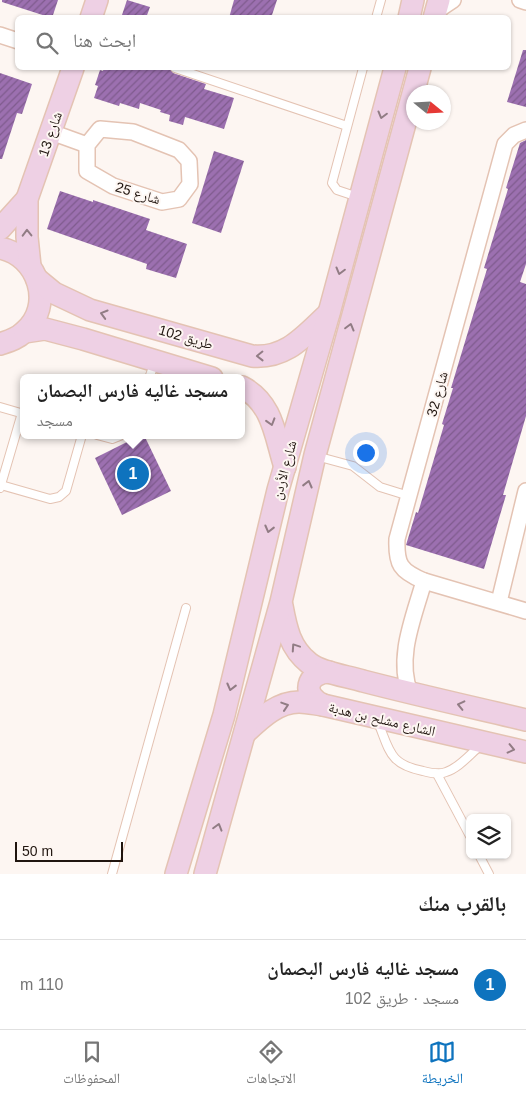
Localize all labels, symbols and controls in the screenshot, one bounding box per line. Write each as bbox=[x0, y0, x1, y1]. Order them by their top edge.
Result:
search box bbox=[15, 15, 511, 70]
icon: search bbox=[33, 29, 61, 57]
text: ابحث هنا bbox=[73, 30, 136, 51]
north arrow bbox=[406, 85, 451, 130]
street label: شارع 13 bbox=[35, 110, 67, 159]
one-way arrow bbox=[378, 110, 388, 118]
street label: شارع 25 bbox=[113, 179, 162, 209]
one-way arrow bbox=[22, 229, 33, 237]
one-way arrow bbox=[335, 267, 346, 276]
one-way arrow bbox=[100, 309, 108, 320]
street label: طريق 102 bbox=[156, 322, 215, 354]
one-way arrow bbox=[344, 323, 354, 331]
one-way arrow bbox=[256, 351, 264, 361]
street label: شارع 32 bbox=[423, 370, 453, 419]
popup bbox=[20, 374, 245, 439]
text: مسجد غاليه فارس البصمان bbox=[37, 380, 228, 401]
text: مسجد bbox=[37, 412, 73, 429]
one-way arrow bbox=[266, 417, 276, 426]
street label: شارع الأردن bbox=[268, 439, 301, 502]
your location bbox=[353, 440, 379, 466]
pin: 1 bbox=[117, 455, 149, 493]
one-way arrow bbox=[302, 480, 312, 488]
one-way arrow bbox=[264, 525, 275, 534]
one-way arrow bbox=[292, 643, 301, 652]
one-way arrow bbox=[226, 683, 236, 691]
street label: الشارع مشلح بن هدبة bbox=[327, 699, 437, 741]
one-way arrow bbox=[457, 700, 466, 711]
one-way arrow bbox=[280, 701, 288, 711]
one-way arrow bbox=[507, 743, 516, 754]
map controls bbox=[466, 814, 511, 859]
button: layers bbox=[466, 814, 511, 859]
one-way arrow bbox=[212, 823, 223, 832]
scale bar bbox=[15, 839, 122, 862]
text: 50 m bbox=[22, 843, 53, 859]
text: بالقرب منك bbox=[418, 892, 506, 915]
text: مسجد غاليه فارس البصمان bbox=[267, 958, 459, 979]
text: 110 m bbox=[20, 976, 63, 993]
text: 1 bbox=[486, 976, 494, 993]
text: مسجد · طريق 102 bbox=[345, 990, 459, 1007]
tab: المحفوظات bbox=[63, 1038, 120, 1092]
tab: الاتجاهات bbox=[246, 1038, 296, 1092]
tab: الخريطة bbox=[422, 1038, 463, 1092]

